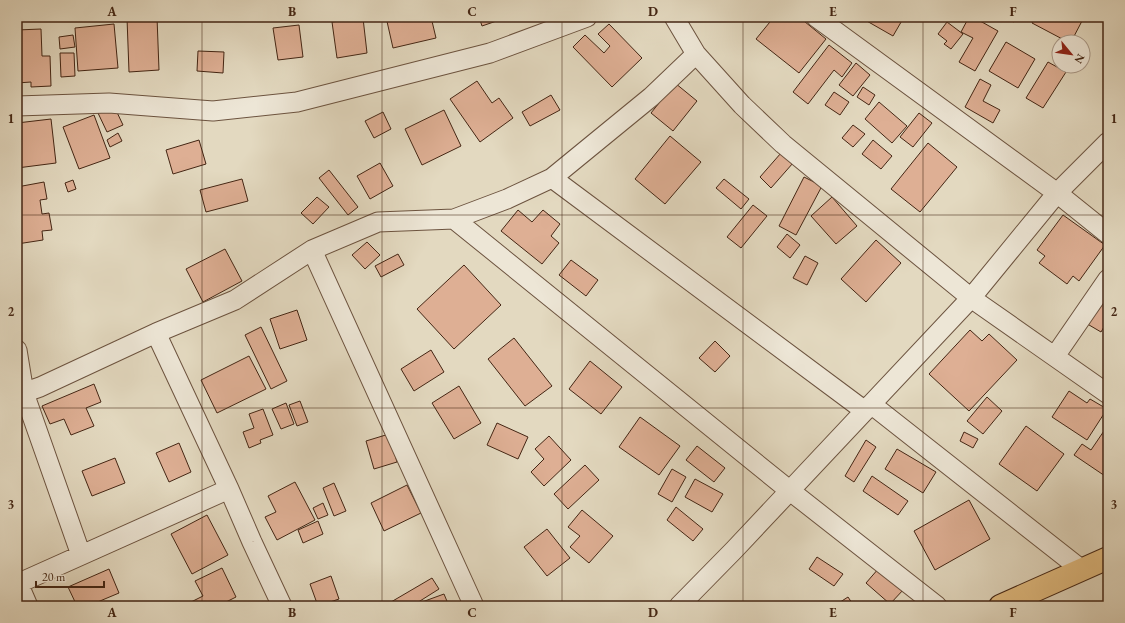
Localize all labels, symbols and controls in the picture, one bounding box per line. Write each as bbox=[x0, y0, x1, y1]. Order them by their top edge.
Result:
text: A bbox=[106, 3, 117, 20]
text: B bbox=[288, 3, 296, 20]
text: C bbox=[467, 3, 477, 20]
text: D bbox=[648, 3, 658, 20]
text: E bbox=[829, 3, 837, 20]
text: F bbox=[1009, 3, 1017, 20]
north arrow bbox=[1051, 34, 1091, 74]
text: N bbox=[1071, 52, 1088, 66]
text: 1 bbox=[8, 110, 15, 127]
text: 1 bbox=[1111, 110, 1118, 127]
text: 2 bbox=[8, 303, 15, 320]
text: 2 bbox=[1111, 303, 1118, 320]
text: 3 bbox=[8, 496, 15, 513]
text: 3 bbox=[1111, 496, 1118, 513]
scale bar bbox=[36, 563, 104, 589]
text: 20 m bbox=[42, 569, 66, 585]
text: A bbox=[106, 604, 117, 621]
text: B bbox=[288, 604, 296, 621]
text: C bbox=[467, 604, 477, 621]
text: D bbox=[648, 604, 658, 621]
text: E bbox=[829, 604, 837, 621]
text: F bbox=[1009, 604, 1017, 621]

